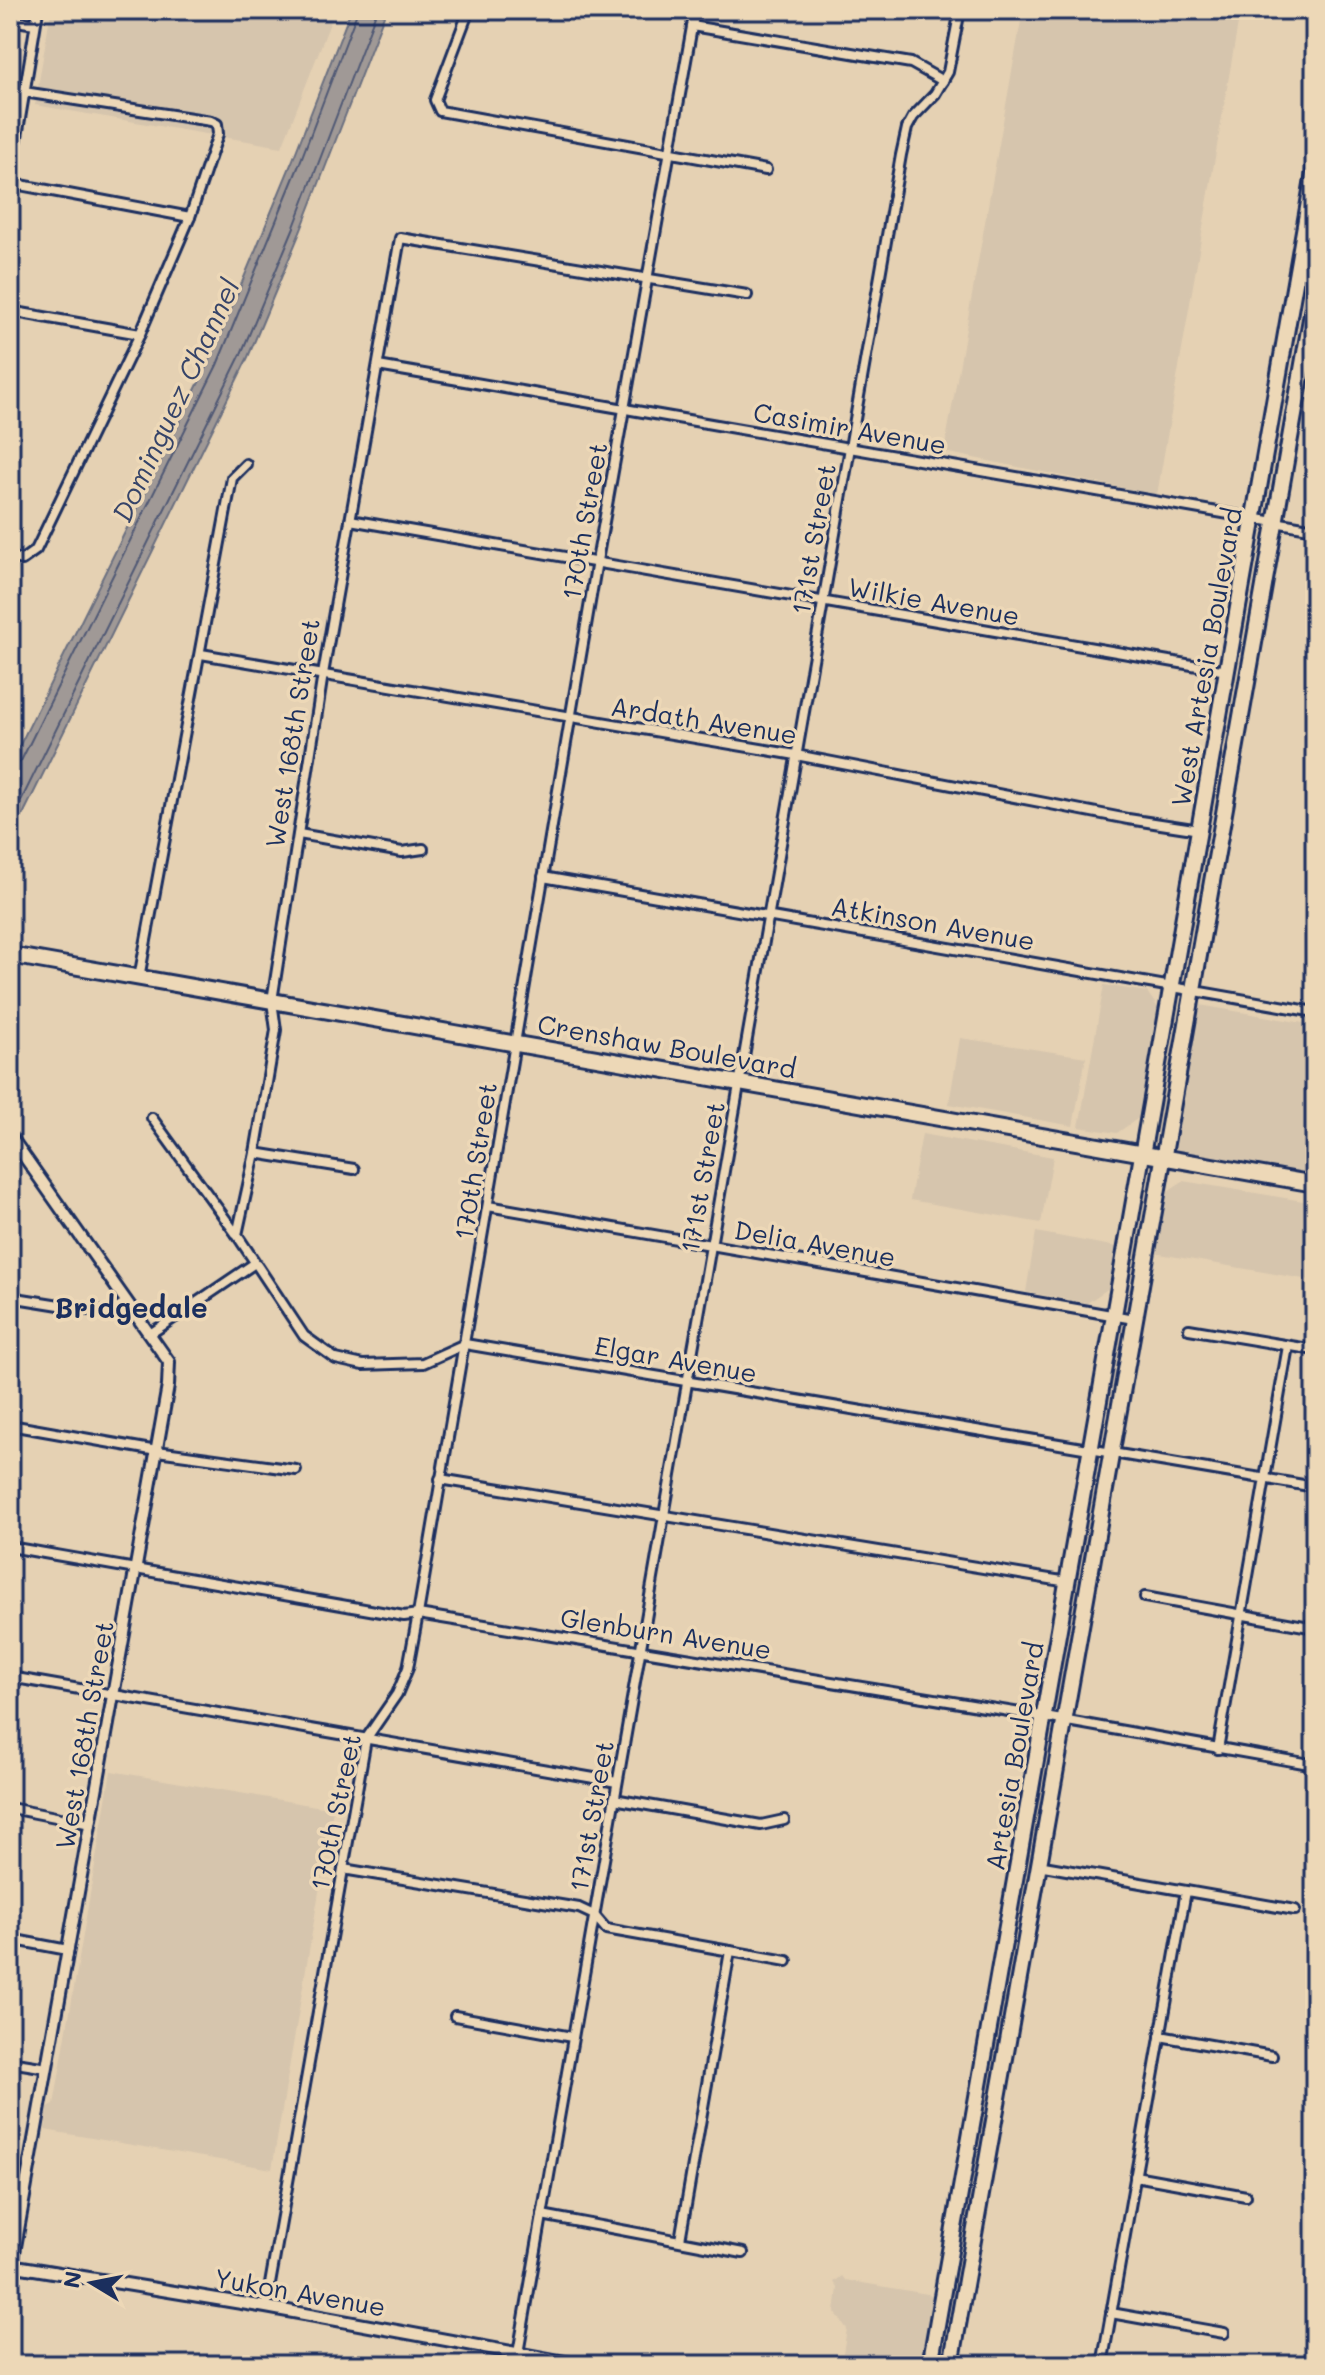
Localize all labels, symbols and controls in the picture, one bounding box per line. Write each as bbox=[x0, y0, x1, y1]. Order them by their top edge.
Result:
water label: Dominguez Channel bbox=[103, 273, 247, 527]
street label: Casimir Avenue bbox=[751, 394, 949, 462]
street label: 170th Street bbox=[553, 440, 615, 602]
street label: 171st Street bbox=[783, 461, 843, 617]
street label: West Artesia Boulevard bbox=[1163, 505, 1249, 809]
street label: Wilkie Avenue bbox=[846, 569, 1022, 633]
street label: West 168th Street bbox=[257, 616, 327, 850]
street label: Ardath Avenue bbox=[608, 688, 800, 752]
street label: Atkinson Avenue bbox=[828, 888, 1038, 958]
street label: Crenshaw Boulevard bbox=[535, 1007, 799, 1085]
street label: 170th Street bbox=[446, 1080, 504, 1242]
street label: 171st Street bbox=[672, 1099, 732, 1255]
street label: Delia Avenue bbox=[732, 1212, 898, 1274]
district label: Bridgedale bbox=[54, 1289, 208, 1325]
street label: Elgar Avenue bbox=[592, 1328, 760, 1390]
street label: Glenburn Avenue bbox=[558, 1600, 774, 1666]
street label: West 168th Street bbox=[47, 1618, 121, 1852]
street label: Artesia Boulevard bbox=[977, 1639, 1051, 1873]
street label: 170th Street bbox=[302, 1731, 368, 1893]
street label: 171st Street bbox=[561, 1738, 621, 1894]
north arrow bbox=[52, 2243, 132, 2323]
street label: Yukon Avenue bbox=[212, 2260, 388, 2324]
text: N bbox=[56, 2269, 88, 2290]

